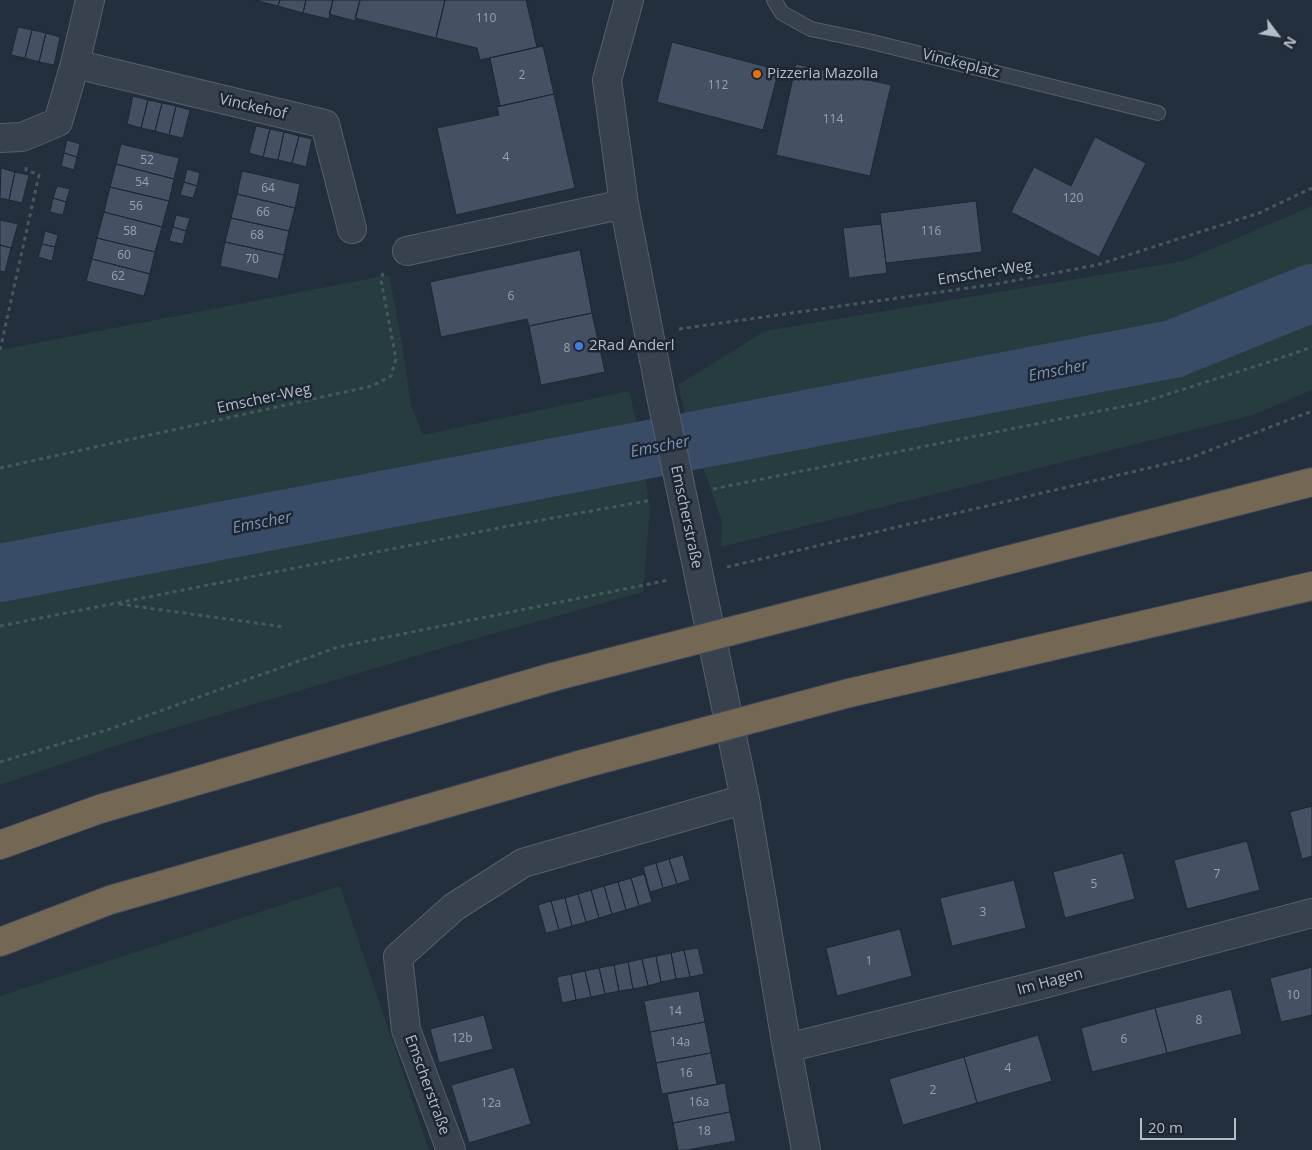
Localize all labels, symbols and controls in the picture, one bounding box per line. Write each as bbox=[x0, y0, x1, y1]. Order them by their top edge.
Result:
north arrow bbox=[1252, 10, 1302, 60]
house number: 110 bbox=[476, 12, 496, 26]
text: N bbox=[1279, 33, 1301, 53]
street label: Vinckeplatz bbox=[920, 46, 1002, 82]
place label: Pizzeria Mazolla bbox=[767, 65, 878, 83]
marker: Pizzeria Mazolla bbox=[751, 68, 763, 80]
house number: 2 bbox=[519, 69, 525, 83]
house number: 112 bbox=[708, 79, 728, 93]
street label: Vinckehof bbox=[218, 91, 288, 123]
house number: 114 bbox=[823, 113, 843, 127]
house number: 4 bbox=[503, 151, 509, 165]
house number: 52 bbox=[140, 154, 154, 168]
house number: 54 bbox=[135, 176, 149, 190]
house number: 64 bbox=[261, 182, 275, 196]
house number: 120 bbox=[1063, 192, 1083, 206]
house number: 56 bbox=[129, 200, 143, 214]
house number: 66 bbox=[256, 206, 270, 220]
house number: 58 bbox=[123, 225, 137, 239]
house number: 116 bbox=[921, 225, 941, 239]
house number: 68 bbox=[250, 229, 264, 243]
house number: 60 bbox=[117, 249, 131, 263]
house number: 70 bbox=[245, 253, 259, 267]
street label: Emscher-Weg bbox=[936, 257, 1034, 289]
house number: 62 bbox=[111, 270, 125, 284]
house number: 6 bbox=[508, 290, 514, 304]
place label: 2Rad Anderl bbox=[589, 337, 674, 355]
marker: 2Rad Anderl bbox=[573, 340, 585, 352]
house number: 8 bbox=[564, 342, 570, 356]
water label: Emscher bbox=[1027, 356, 1089, 386]
street label: Emscher-Weg bbox=[215, 380, 313, 418]
water label: Emscher bbox=[629, 432, 691, 462]
street label: Emscherstraße bbox=[666, 464, 706, 570]
water label: Emscher bbox=[231, 508, 293, 538]
house number: 7 bbox=[1214, 868, 1220, 882]
house number: 5 bbox=[1091, 878, 1097, 892]
house number: 3 bbox=[980, 906, 986, 920]
house number: 1 bbox=[866, 955, 872, 969]
street label: Im Hagen bbox=[1015, 965, 1085, 999]
house number: 10 bbox=[1286, 989, 1300, 1003]
house number: 14 bbox=[668, 1005, 682, 1019]
house number: 8 bbox=[1196, 1014, 1202, 1028]
house number: 12b bbox=[451, 1032, 473, 1046]
street label: Emscherstraße bbox=[401, 1033, 453, 1137]
house number: 6 bbox=[1121, 1033, 1127, 1047]
house number: 14a bbox=[670, 1036, 690, 1050]
house number: 4 bbox=[1005, 1062, 1011, 1076]
house number: 16 bbox=[679, 1067, 693, 1081]
house number: 2 bbox=[930, 1084, 936, 1098]
house number: 16a bbox=[689, 1096, 709, 1110]
house number: 12a bbox=[481, 1097, 501, 1111]
scale bar bbox=[1142, 1108, 1238, 1140]
text: 20 m bbox=[1148, 1117, 1183, 1137]
house number: 18 bbox=[697, 1125, 711, 1139]

